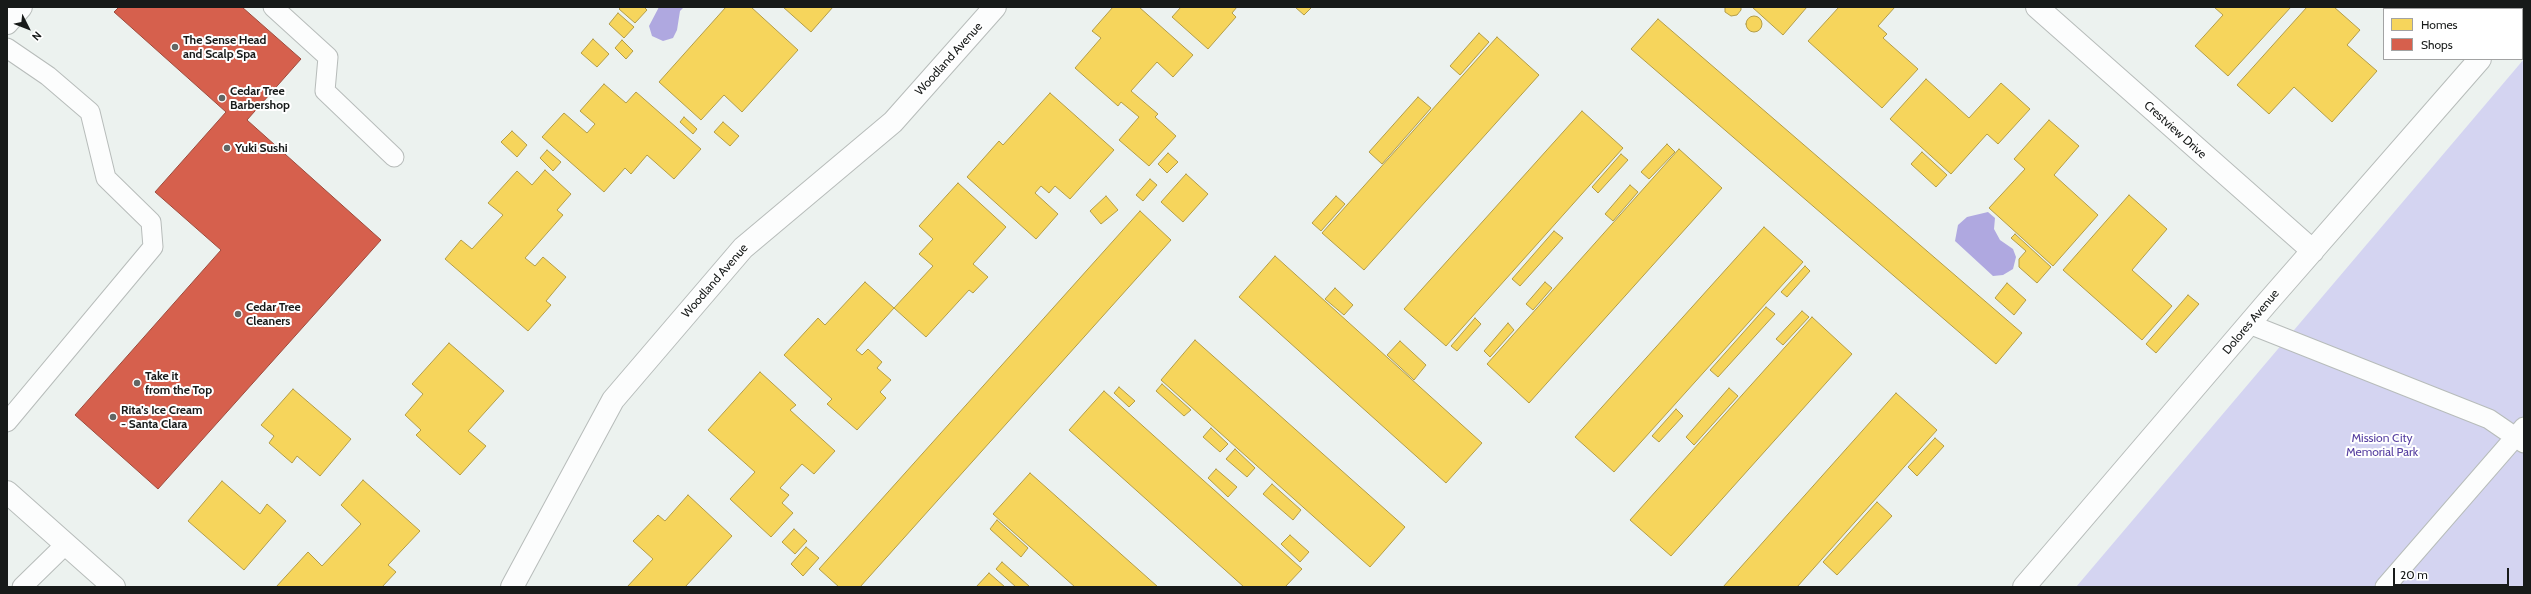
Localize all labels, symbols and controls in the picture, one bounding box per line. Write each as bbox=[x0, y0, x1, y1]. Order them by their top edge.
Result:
north arrow bbox=[8, 8, 48, 48]
legend bbox=[2383, 8, 2523, 60]
text: Homes bbox=[2421, 17, 2458, 32]
street label: Woodland Avenue bbox=[912, 19, 986, 99]
text: N bbox=[29, 28, 45, 44]
place label: The Sense Head and Scalp Spa bbox=[183, 33, 266, 61]
text: Shops bbox=[2421, 37, 2453, 52]
marker: The Sense Head and Scalp Spa bbox=[170, 42, 180, 52]
place label: Cedar Tree Barbershop bbox=[230, 84, 290, 112]
marker: Cedar Tree Barbershop bbox=[217, 93, 227, 103]
street label: Crestview Drive bbox=[2141, 98, 2209, 162]
place label: Yuki Sushi bbox=[235, 141, 288, 155]
marker: Yuki Sushi bbox=[222, 143, 232, 153]
street label: Woodland Avenue bbox=[679, 241, 751, 321]
street label: Dolores Avenue bbox=[2220, 287, 2282, 357]
place label: Cedar Tree Cleaners bbox=[246, 300, 301, 328]
marker: Cedar Tree Cleaners bbox=[233, 309, 243, 319]
place label: Take it from the Top bbox=[145, 369, 212, 397]
marker: Take it from the Top bbox=[132, 378, 142, 388]
place label: Rita’s Ice Cream - Santa Clara bbox=[121, 403, 202, 431]
marker: Rita’s Ice Cream - Santa Clara bbox=[108, 412, 118, 422]
park label: Mission City Memorial Park bbox=[2346, 431, 2418, 459]
scale bar bbox=[2395, 560, 2511, 586]
text: 20 m bbox=[2400, 567, 2428, 582]

